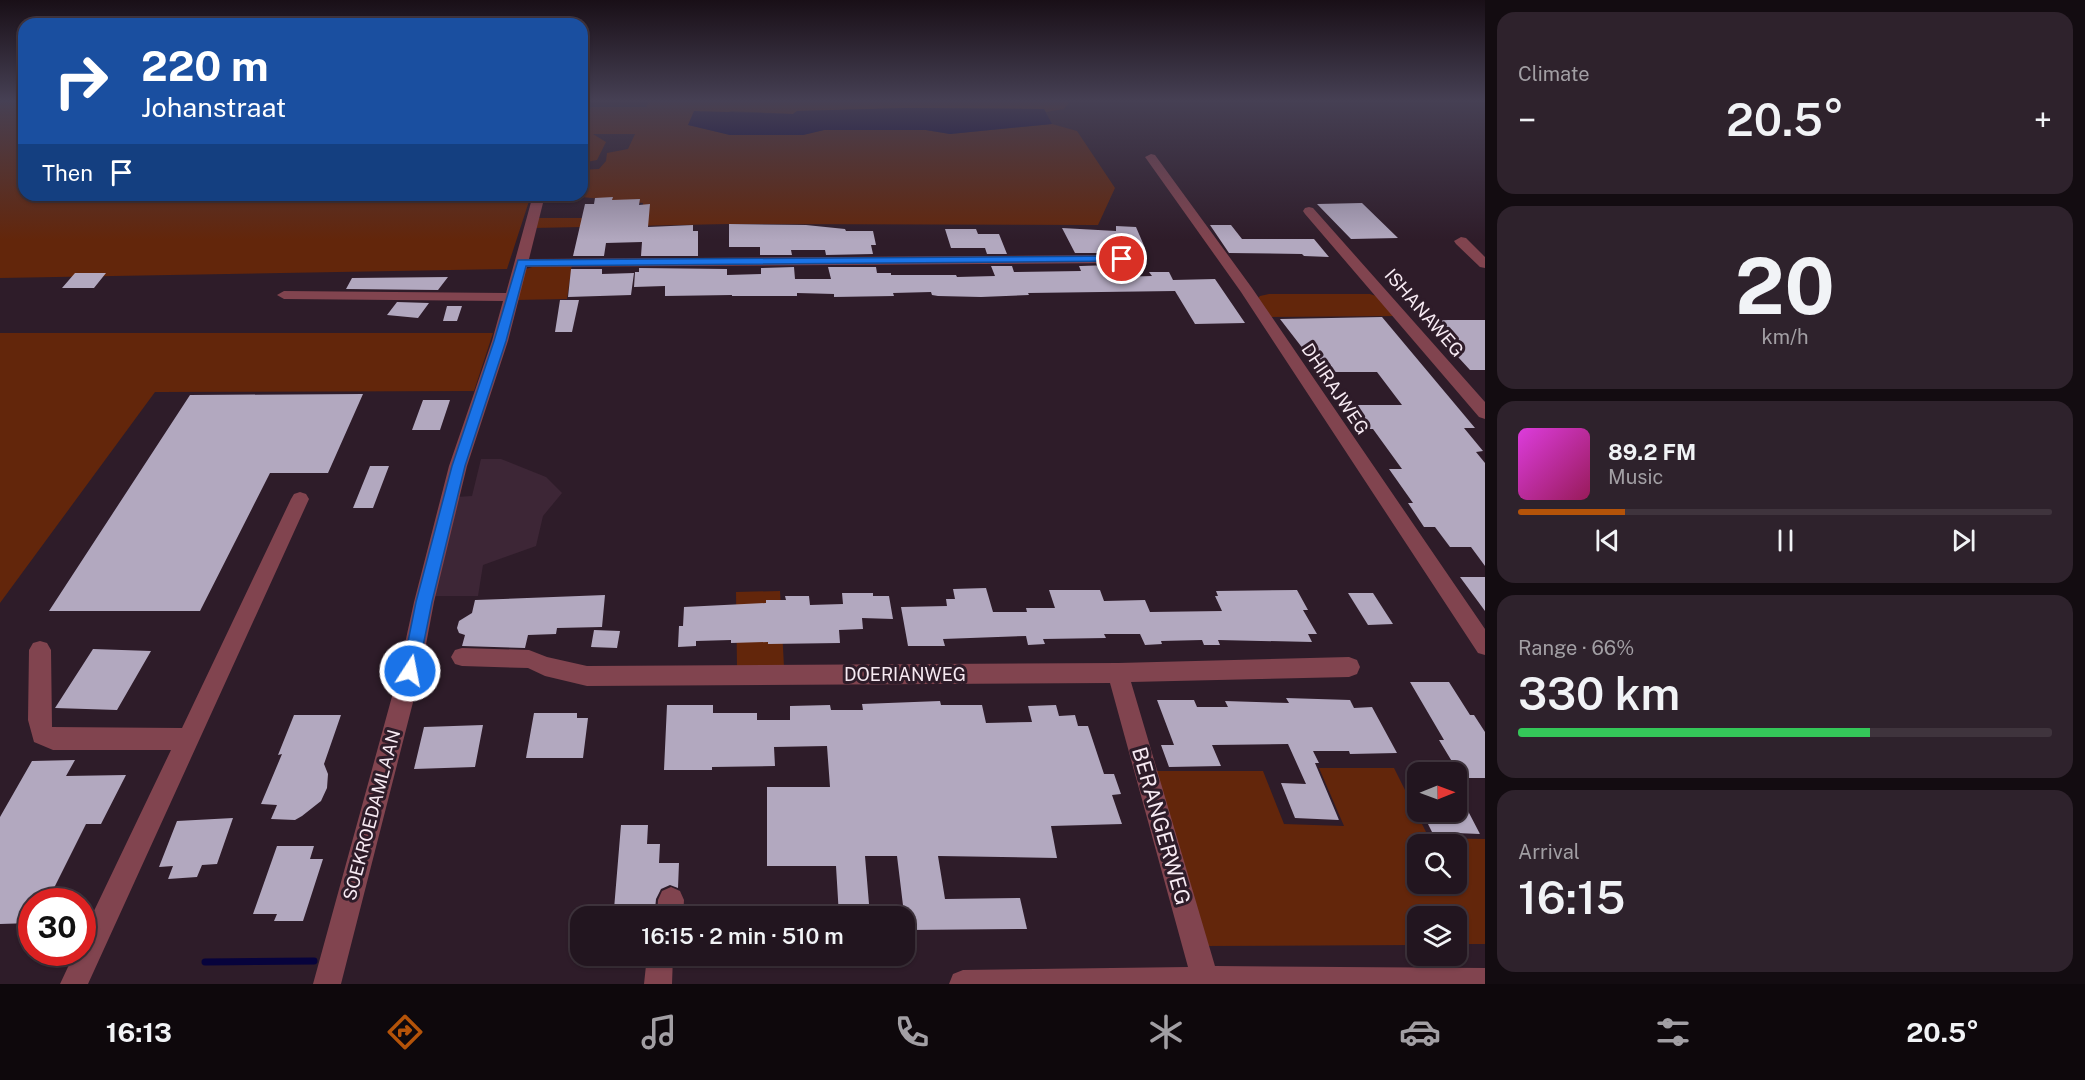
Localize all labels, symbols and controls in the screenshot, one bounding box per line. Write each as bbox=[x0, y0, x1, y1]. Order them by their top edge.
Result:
text: 220 m bbox=[141, 41, 269, 90]
icon: right bbox=[42, 42, 120, 120]
text: Climate bbox=[1518, 62, 1590, 86]
text: Johanstraat bbox=[141, 91, 286, 123]
text: 20.5° bbox=[1726, 93, 1844, 146]
text: − bbox=[1518, 101, 1536, 139]
text: + bbox=[2034, 101, 2052, 139]
icon: arrive bbox=[105, 156, 138, 189]
text: Then bbox=[42, 160, 93, 186]
pin bbox=[1096, 233, 1147, 284]
text: 20 bbox=[1735, 240, 1835, 332]
icon: arrive bbox=[1105, 242, 1138, 275]
street label: ISHANAWEG bbox=[1381, 264, 1468, 361]
text: km/h bbox=[1761, 325, 1809, 349]
street label: DHIRAJWEG bbox=[1297, 339, 1373, 438]
text: 89.2 FM bbox=[1608, 439, 1696, 465]
text: Music bbox=[1608, 465, 1663, 489]
icon: previous bbox=[1591, 524, 1624, 557]
icon: pause bbox=[1769, 524, 1802, 557]
icon: next bbox=[1947, 524, 1980, 557]
text: Range · 66% bbox=[1518, 636, 1634, 660]
position arrow bbox=[378, 639, 442, 703]
street label: DOERIANWEG bbox=[844, 664, 966, 685]
text: 330 km bbox=[1518, 667, 1680, 720]
street label: SOEKROEDAMLAAN bbox=[339, 727, 404, 902]
street label: BERANGERWEG bbox=[1127, 744, 1196, 908]
north arrow bbox=[1407, 762, 1467, 822]
map controls bbox=[1407, 762, 1467, 966]
button: search bbox=[1407, 834, 1467, 894]
text: Arrival bbox=[1518, 840, 1580, 864]
text: 16:15 bbox=[1518, 871, 1625, 924]
speed limit sign: 30 bbox=[18, 888, 96, 966]
button: layers bbox=[1407, 906, 1467, 966]
text: 16:15 · 2 min · 510 m bbox=[641, 923, 844, 949]
icon: directions bbox=[384, 1011, 426, 1053]
icon: music bbox=[638, 1011, 680, 1053]
icon: phone bbox=[891, 1011, 933, 1053]
icon: climate bbox=[1145, 1011, 1187, 1053]
icon: car bbox=[1399, 1011, 1441, 1053]
icon: filters bbox=[1652, 1011, 1694, 1053]
text: 16:13 bbox=[106, 1016, 172, 1048]
text: 20.5° bbox=[1906, 1016, 1979, 1048]

